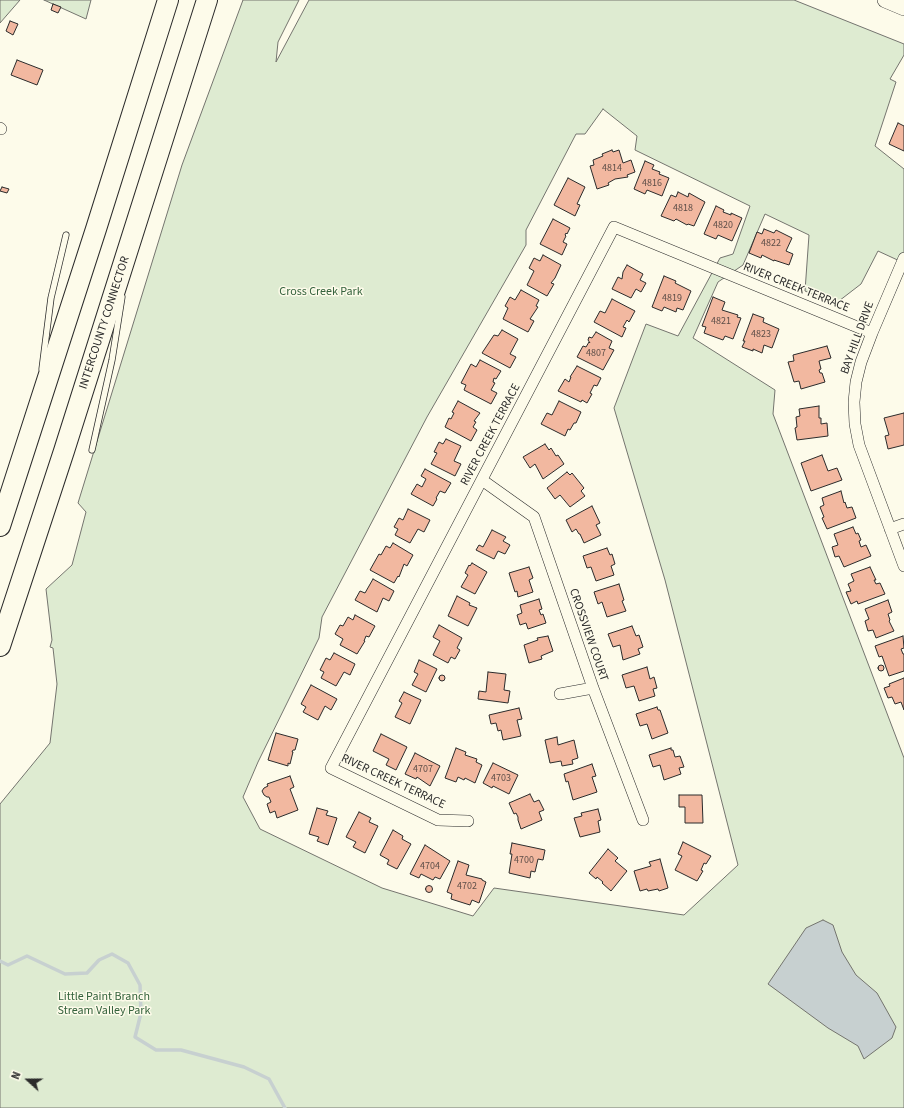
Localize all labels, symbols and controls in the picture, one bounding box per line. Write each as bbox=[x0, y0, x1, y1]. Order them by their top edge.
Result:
house number: 4814 bbox=[602, 163, 622, 175]
house number: 4816 bbox=[642, 178, 662, 190]
house number: 4818 bbox=[673, 203, 693, 215]
house number: 4820 bbox=[713, 220, 733, 232]
house number: 4822 bbox=[761, 238, 781, 250]
street label: INTERCOUNTY CONNECTOR bbox=[77, 255, 133, 391]
street label: RIVER CREEK TERRACE bbox=[741, 260, 851, 316]
park label: Cross Creek Park bbox=[279, 285, 363, 299]
house number: 4819 bbox=[662, 293, 682, 305]
street label: BAY HILL DRIVE bbox=[838, 300, 878, 376]
house number: 4821 bbox=[711, 316, 731, 328]
house number: 4823 bbox=[751, 329, 771, 341]
house number: 4807 bbox=[586, 348, 606, 360]
street label: RIVER CREEK TERRACE bbox=[458, 382, 524, 488]
street label: CROSSVIEW COURT bbox=[565, 587, 611, 683]
street label: RIVER CREEK TERRACE bbox=[339, 752, 447, 812]
house number: 4707 bbox=[413, 764, 433, 776]
house number: 4703 bbox=[491, 773, 511, 785]
house number: 4700 bbox=[514, 855, 534, 867]
house number: 4704 bbox=[420, 861, 440, 873]
house number: 4702 bbox=[457, 881, 477, 893]
park label: Little Paint Branch Stream Valley Park bbox=[58, 990, 150, 1018]
north arrow bbox=[8, 1060, 48, 1100]
text: N bbox=[8, 1069, 25, 1082]

